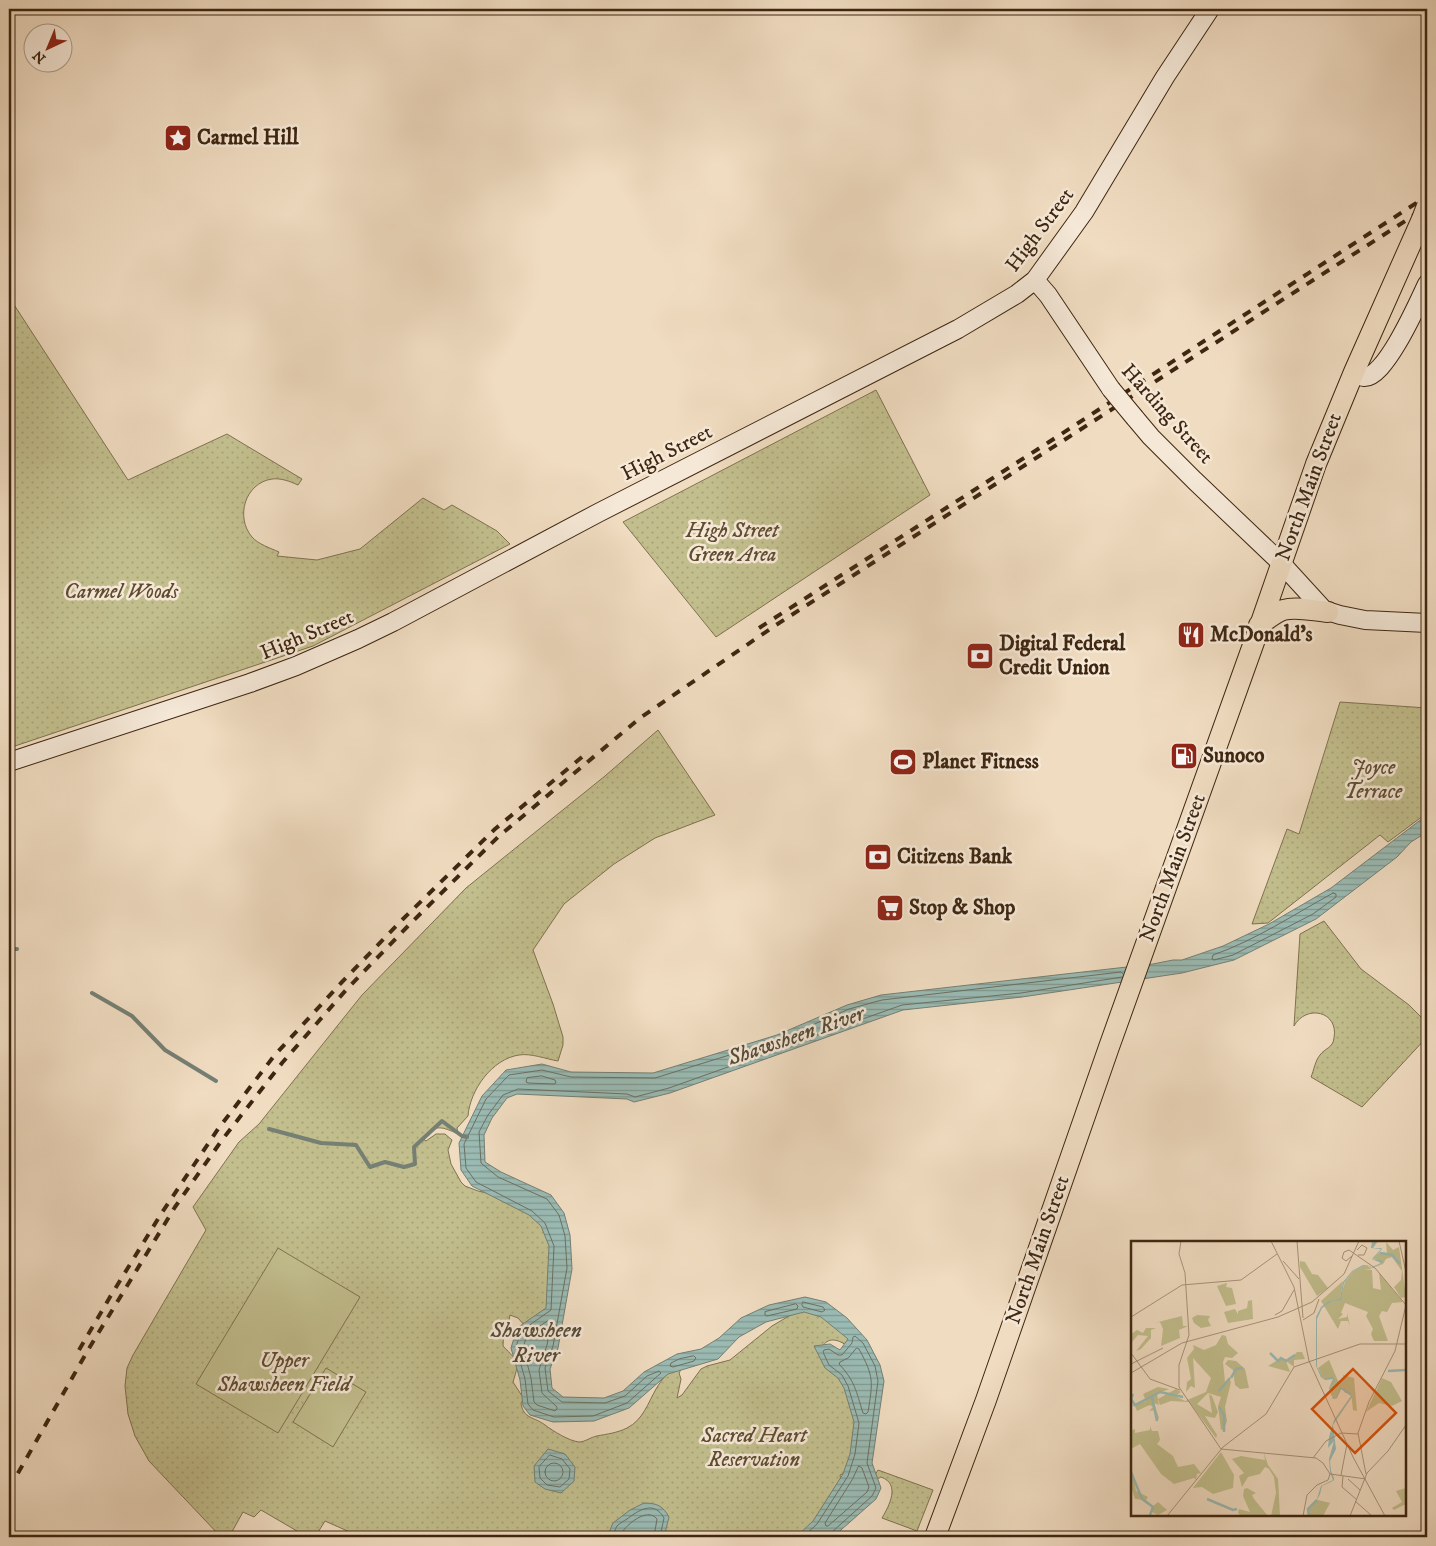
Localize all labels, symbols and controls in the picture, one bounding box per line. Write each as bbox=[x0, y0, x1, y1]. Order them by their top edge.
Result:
north arrow bbox=[22, 22, 72, 72]
text: N bbox=[29, 46, 50, 67]
place icon: Carmel Hill bbox=[163, 123, 193, 153]
place label: Carmel Hill bbox=[197, 125, 299, 151]
street label: High Street bbox=[1000, 183, 1080, 277]
street label: Harding Street bbox=[1115, 359, 1219, 470]
street label: North Main Street bbox=[1270, 409, 1348, 565]
street label: High Street bbox=[617, 419, 717, 487]
park label: High Street Green Area bbox=[685, 518, 780, 568]
park label: Carmel Woods bbox=[64, 579, 179, 605]
street label: High Street bbox=[257, 604, 358, 666]
restaurant icon: McDonald's bbox=[1176, 620, 1206, 650]
place label: McDonald's bbox=[1210, 622, 1313, 648]
place label: Digital Federal Credit Union bbox=[999, 631, 1126, 681]
bank icon: Digital Federal Credit Union bbox=[965, 641, 995, 671]
fuel station icon: Sunoco bbox=[1169, 741, 1199, 771]
place label: Sunoco bbox=[1203, 743, 1265, 769]
sports icon: Planet Fitness bbox=[888, 747, 918, 777]
place label: Planet Fitness bbox=[922, 749, 1039, 775]
park label: Joyce Terrace bbox=[1344, 755, 1403, 805]
street label: North Main Street bbox=[1134, 790, 1212, 946]
bank icon: Citizens Bank bbox=[863, 842, 893, 872]
place label: Citizens Bank bbox=[897, 844, 1013, 870]
supermarket icon: Stop & Shop bbox=[875, 893, 905, 923]
place label: Stop & Shop bbox=[909, 895, 1016, 921]
water label: Shawsheen River bbox=[723, 999, 870, 1072]
street label: North Main Street bbox=[1000, 1172, 1076, 1328]
inset map bbox=[1131, 1241, 1406, 1516]
water label: Shawsheen River bbox=[489, 1317, 582, 1369]
park label: Upper Shawsheen Field bbox=[217, 1348, 353, 1398]
park label: Sacred Heart Reservation bbox=[700, 1423, 808, 1473]

